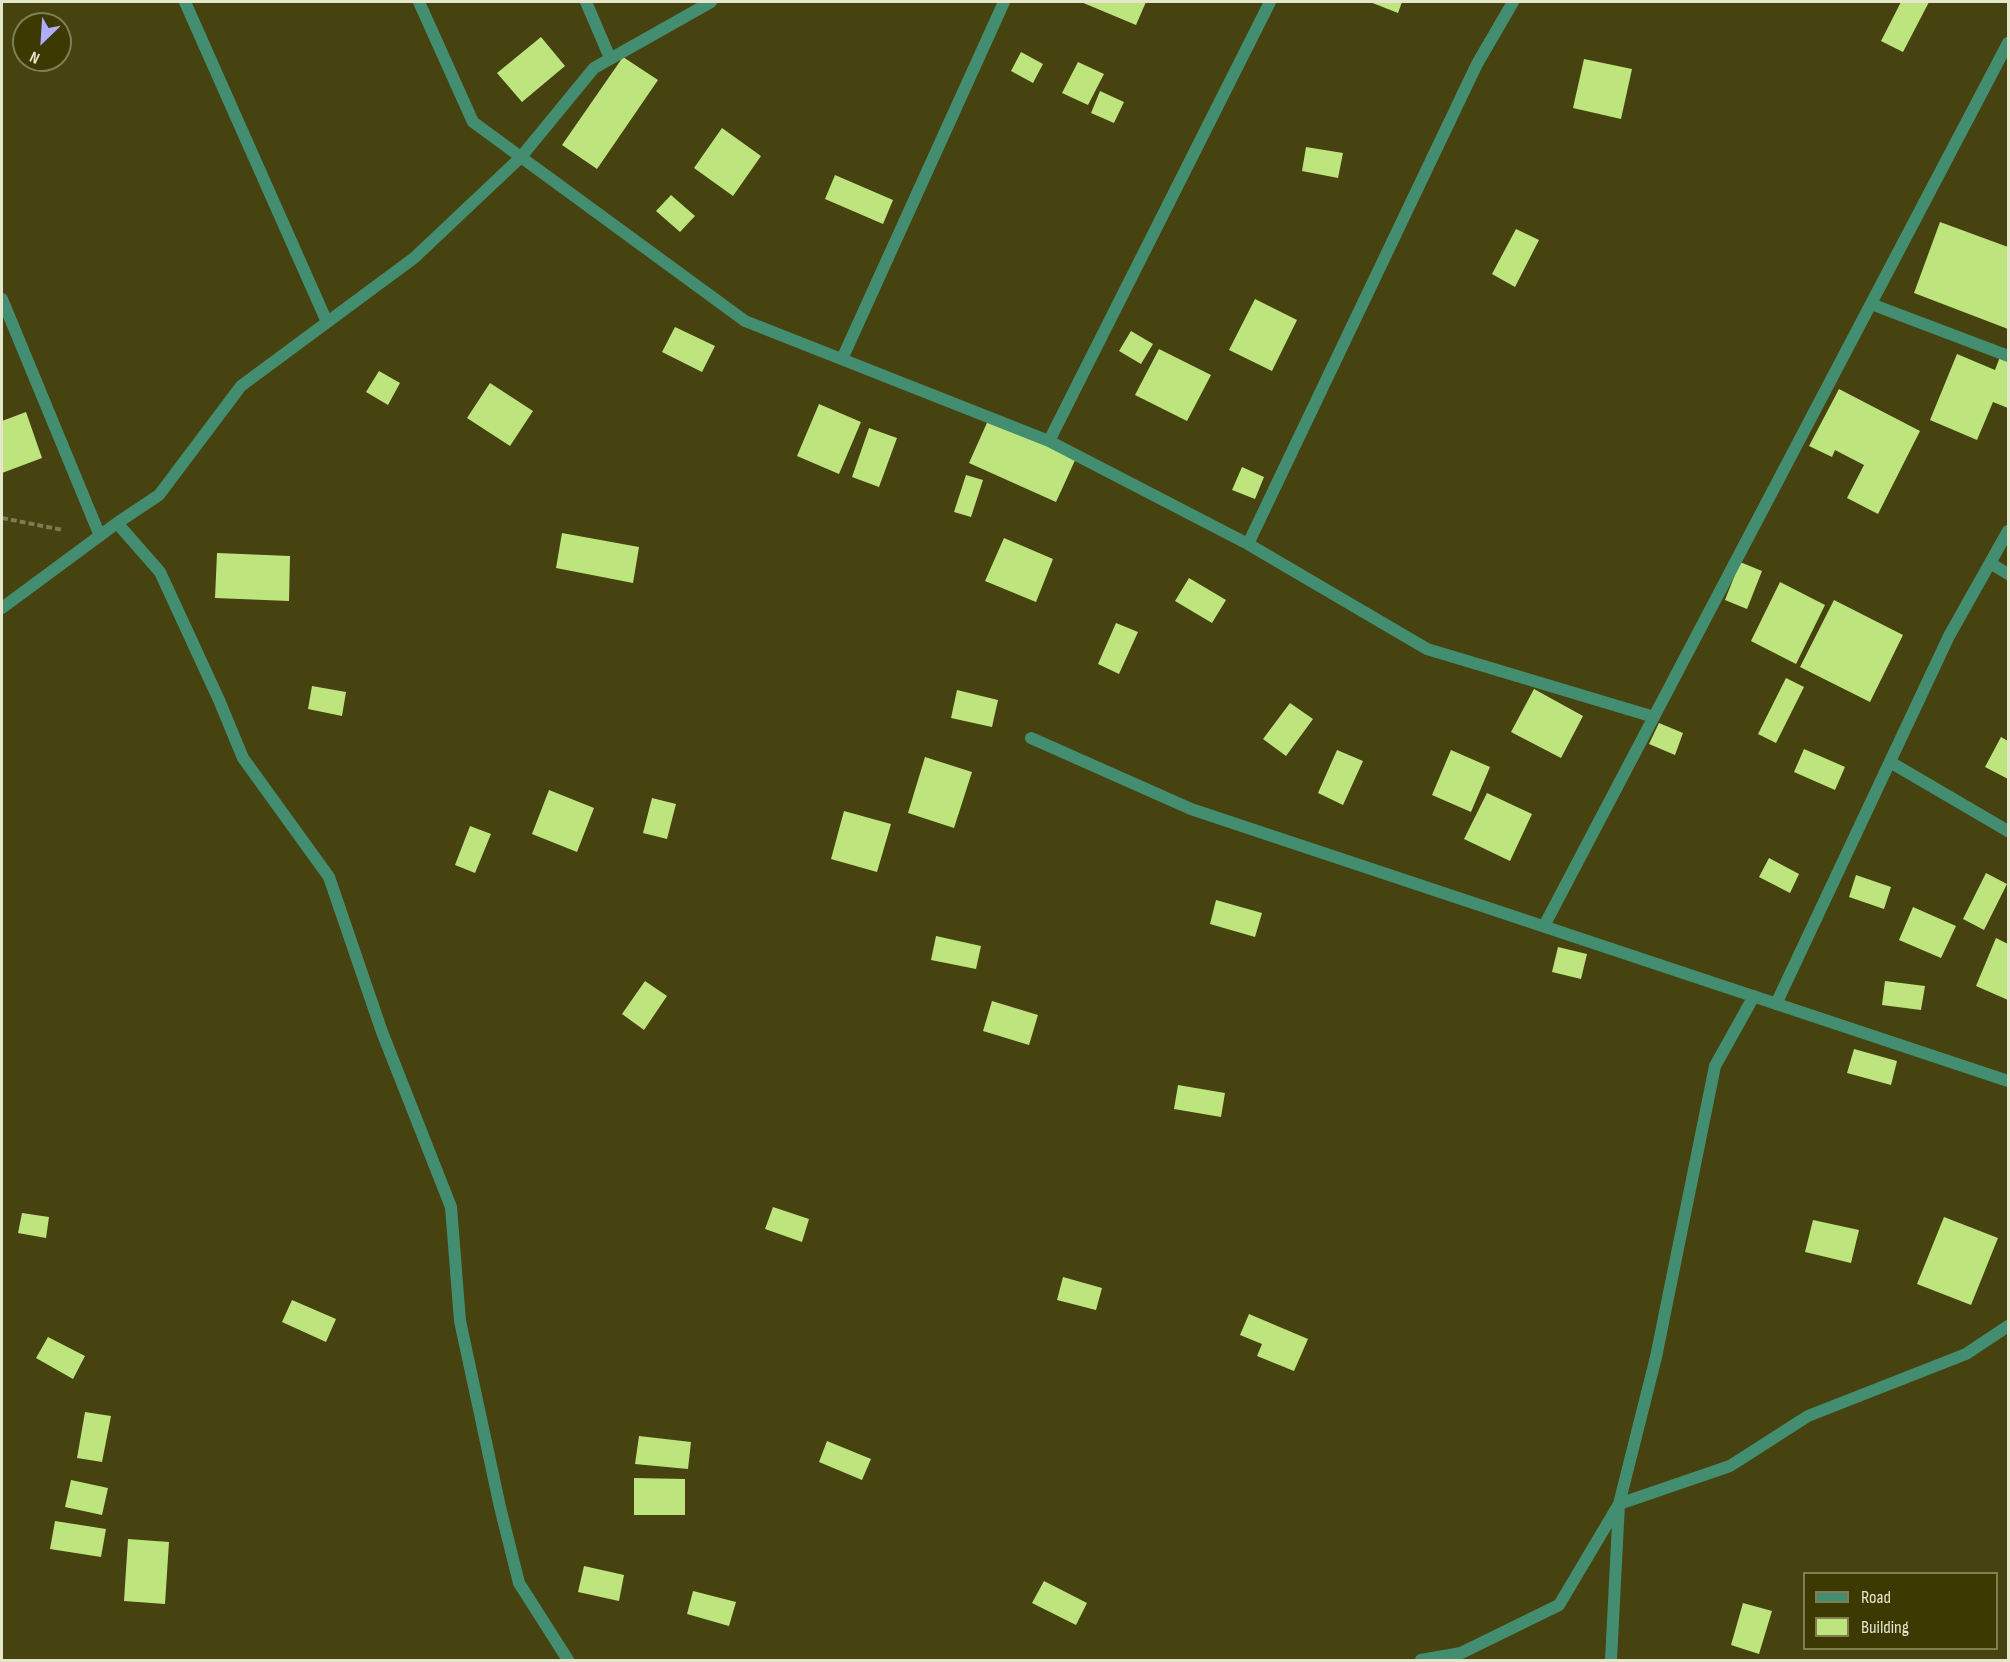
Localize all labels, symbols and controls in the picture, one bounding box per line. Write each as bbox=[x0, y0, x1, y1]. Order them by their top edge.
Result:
north arrow bbox=[12, 12, 72, 72]
text: N bbox=[27, 47, 43, 67]
legend bbox=[1803, 1572, 1998, 1650]
text: Road bbox=[1861, 1587, 1891, 1608]
text: Building bbox=[1861, 1617, 1909, 1638]

